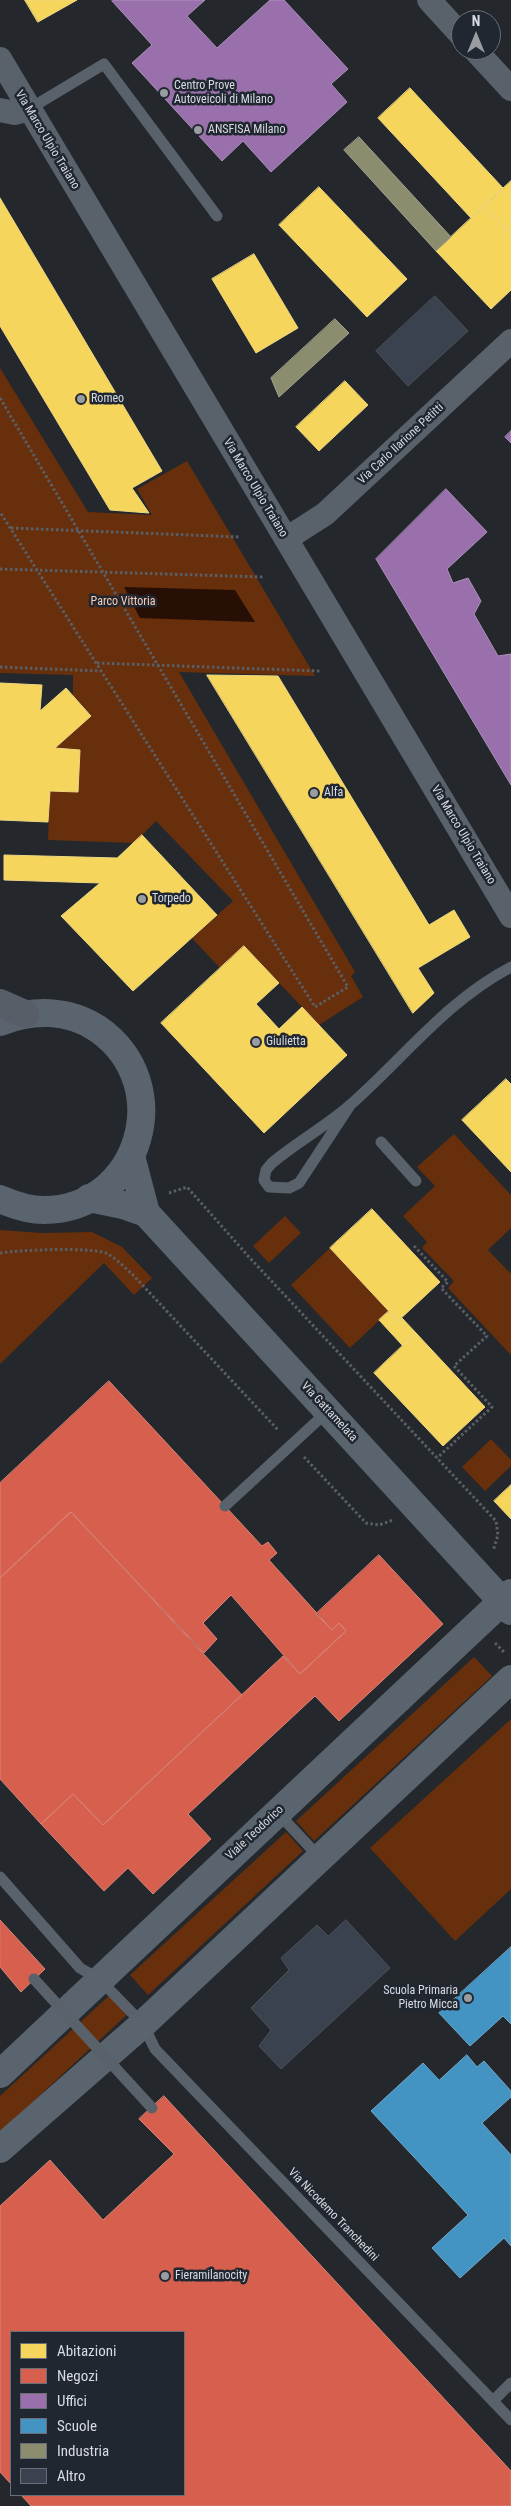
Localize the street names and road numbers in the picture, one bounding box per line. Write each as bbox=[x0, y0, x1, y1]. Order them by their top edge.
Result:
street label: Via Marco Ulpio Traiano bbox=[12, 88, 82, 192]
street label: Via Carlo Ilarione Petitti bbox=[355, 400, 447, 488]
street label: Via Marco Ulpio Traiano bbox=[220, 436, 290, 540]
street label: Via Marco Ulpio Traiano bbox=[428, 783, 498, 887]
street label: Via Gattamelata bbox=[298, 1379, 360, 1445]
street label: Viale Teodorico bbox=[223, 1803, 287, 1863]
street label: Via Nicodemo Tranchedini bbox=[285, 2165, 381, 2265]

